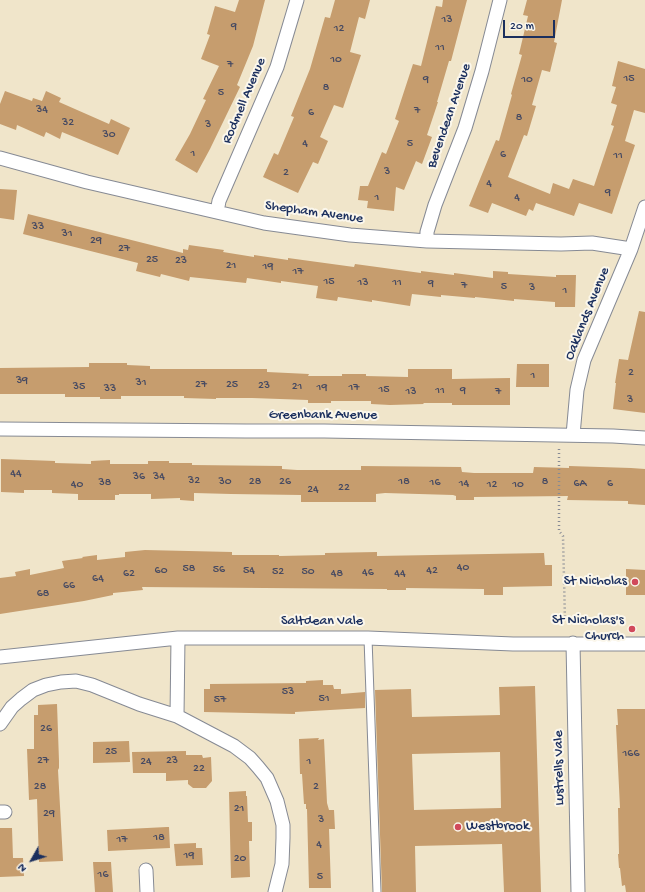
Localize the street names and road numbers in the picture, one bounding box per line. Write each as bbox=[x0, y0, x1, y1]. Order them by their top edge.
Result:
street label: Rodmell Avenue bbox=[219, 56, 271, 146]
street label: Bevendean Avenue bbox=[424, 61, 476, 171]
street label: Shepham Avenue bbox=[264, 198, 364, 228]
street label: Oaklands Avenue bbox=[562, 265, 614, 363]
street label: Greenbank Avenue bbox=[269, 408, 377, 424]
street label: Saltdean Vale bbox=[281, 614, 363, 630]
street label: Lustrells Vale bbox=[551, 730, 569, 806]

